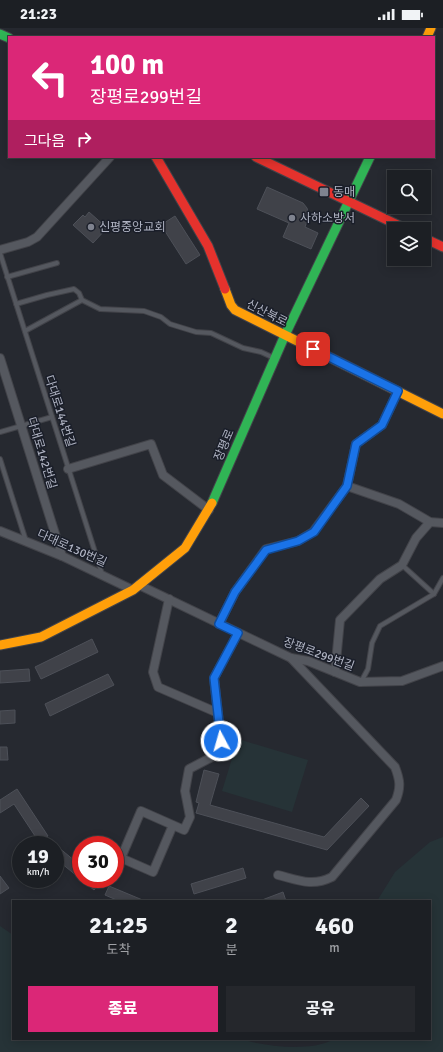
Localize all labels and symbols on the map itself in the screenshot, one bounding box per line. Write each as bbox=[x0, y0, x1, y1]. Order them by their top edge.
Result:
place label: 동매 bbox=[333, 185, 355, 200]
marker: 동매 bbox=[318, 186, 330, 198]
place label: 사하소방서 bbox=[300, 211, 355, 226]
marker: 사하소방서 bbox=[287, 213, 297, 223]
place label: 신평중앙교회 bbox=[99, 220, 165, 235]
marker: 신평중앙교회 bbox=[86, 222, 96, 232]
street label: 신산북로 bbox=[244, 297, 290, 330]
pin bbox=[296, 332, 330, 366]
street label: 다대로144번길 bbox=[41, 373, 78, 449]
street label: 다대로142번길 bbox=[23, 415, 60, 491]
street label: 장평로 bbox=[211, 427, 238, 463]
street label: 다대로130번길 bbox=[35, 526, 109, 570]
street label: 장평로299번길 bbox=[281, 635, 356, 674]
position arrow bbox=[200, 720, 242, 762]
speed limit sign: 30 bbox=[72, 836, 124, 888]

